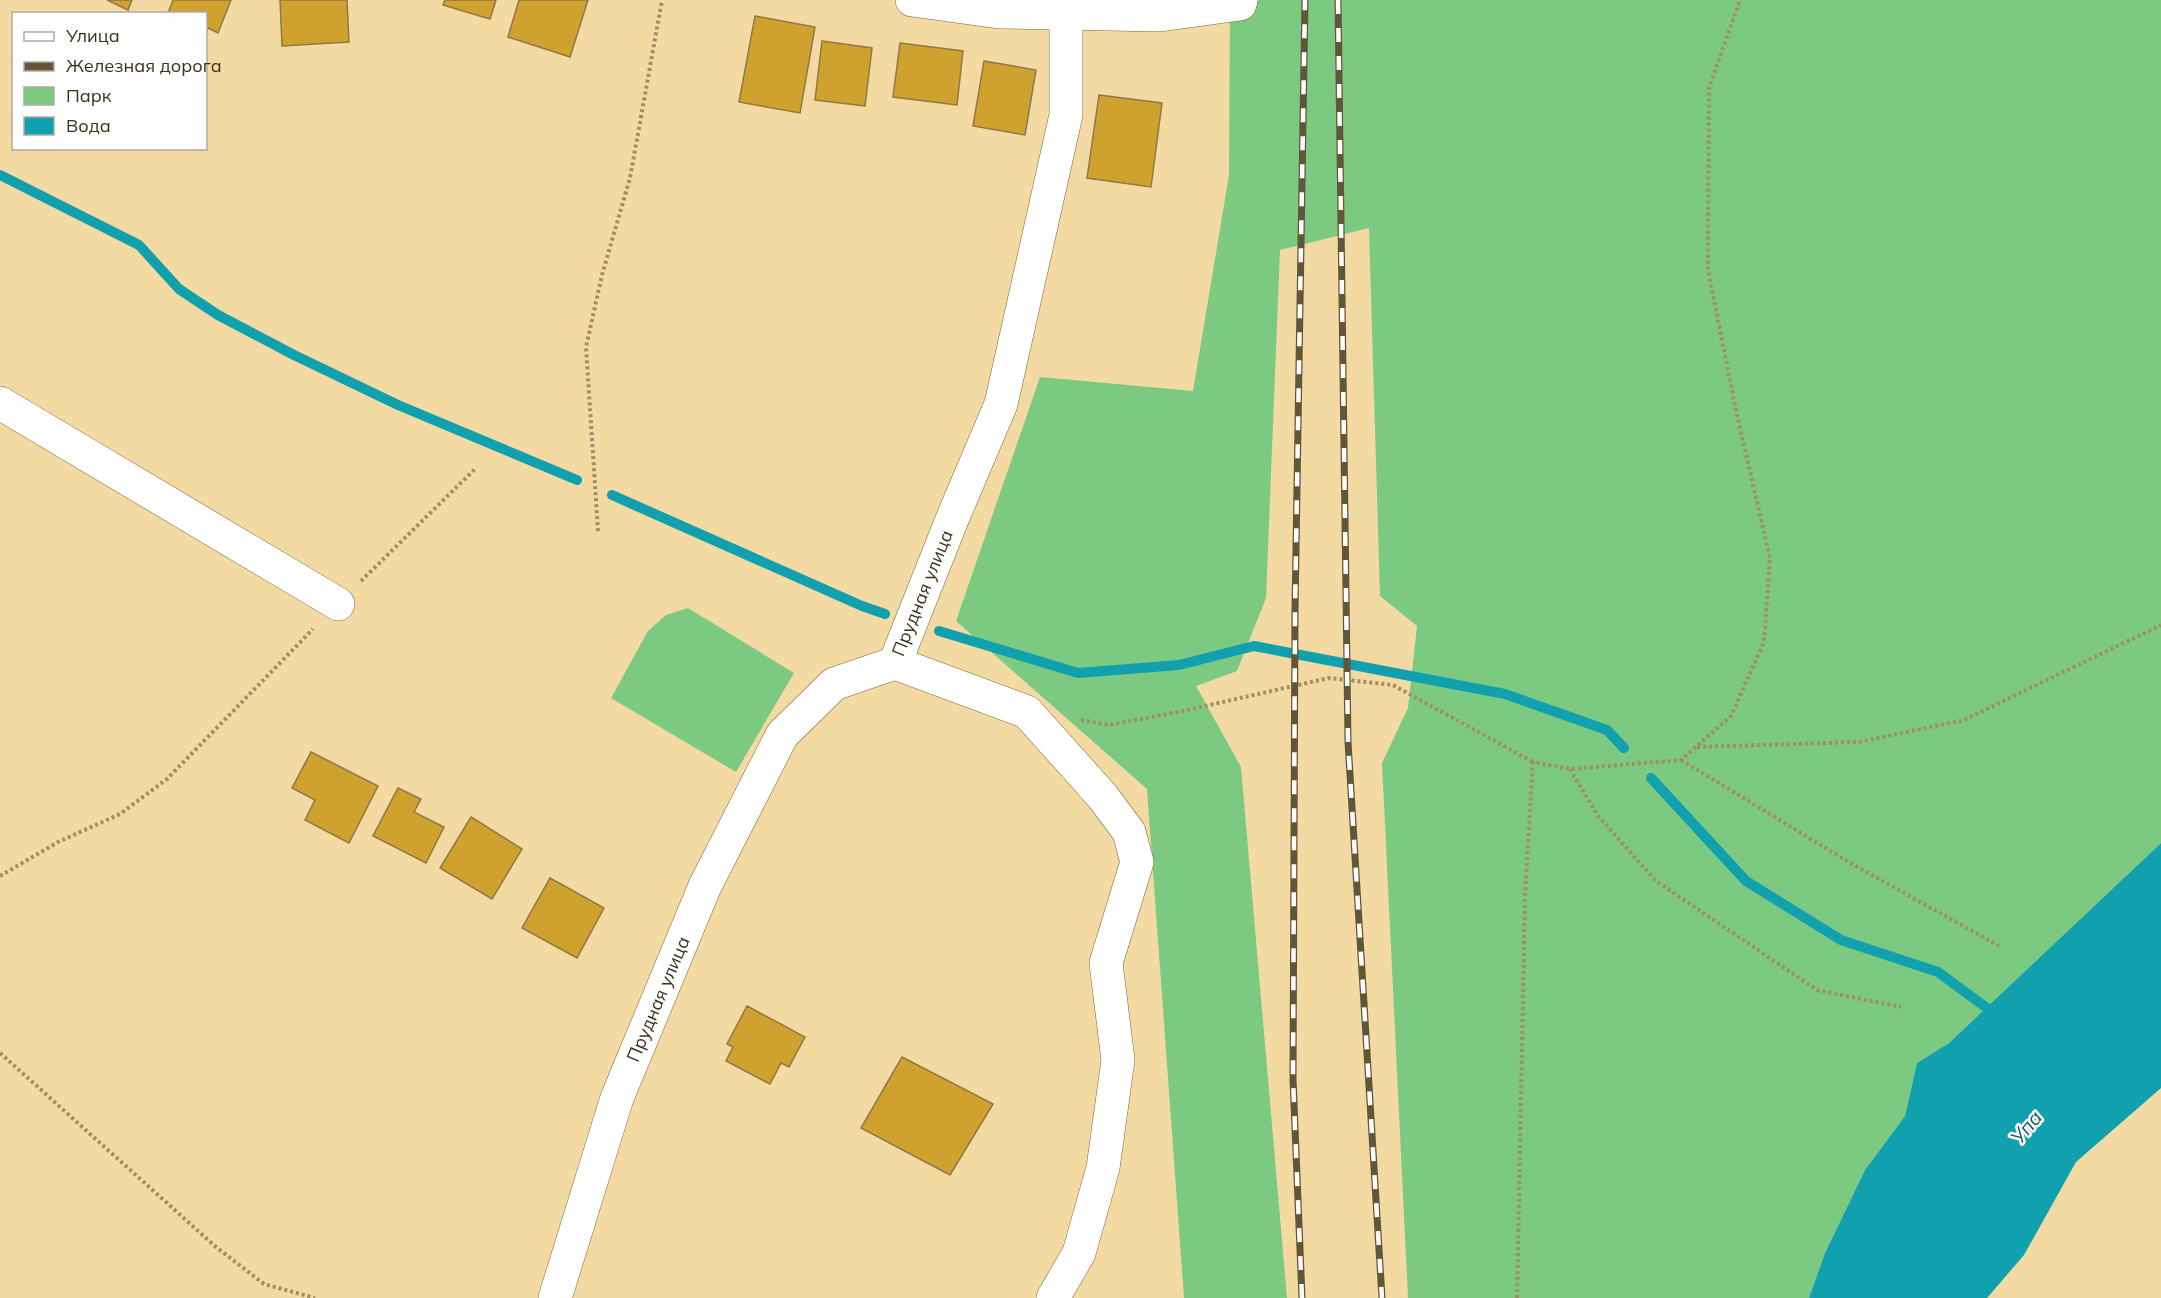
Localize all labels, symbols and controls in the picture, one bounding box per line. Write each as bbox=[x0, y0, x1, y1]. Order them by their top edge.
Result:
legend bbox=[12, 12, 207, 150]
text: Улица bbox=[65, 24, 120, 47]
text: Железная дорога bbox=[66, 54, 222, 77]
text: Парк bbox=[66, 84, 112, 107]
text: Вода bbox=[66, 114, 111, 137]
street label: Прудная улица bbox=[886, 527, 958, 659]
street label: Прудная улица bbox=[621, 933, 695, 1065]
water label: Упа bbox=[2005, 1105, 2047, 1149]

